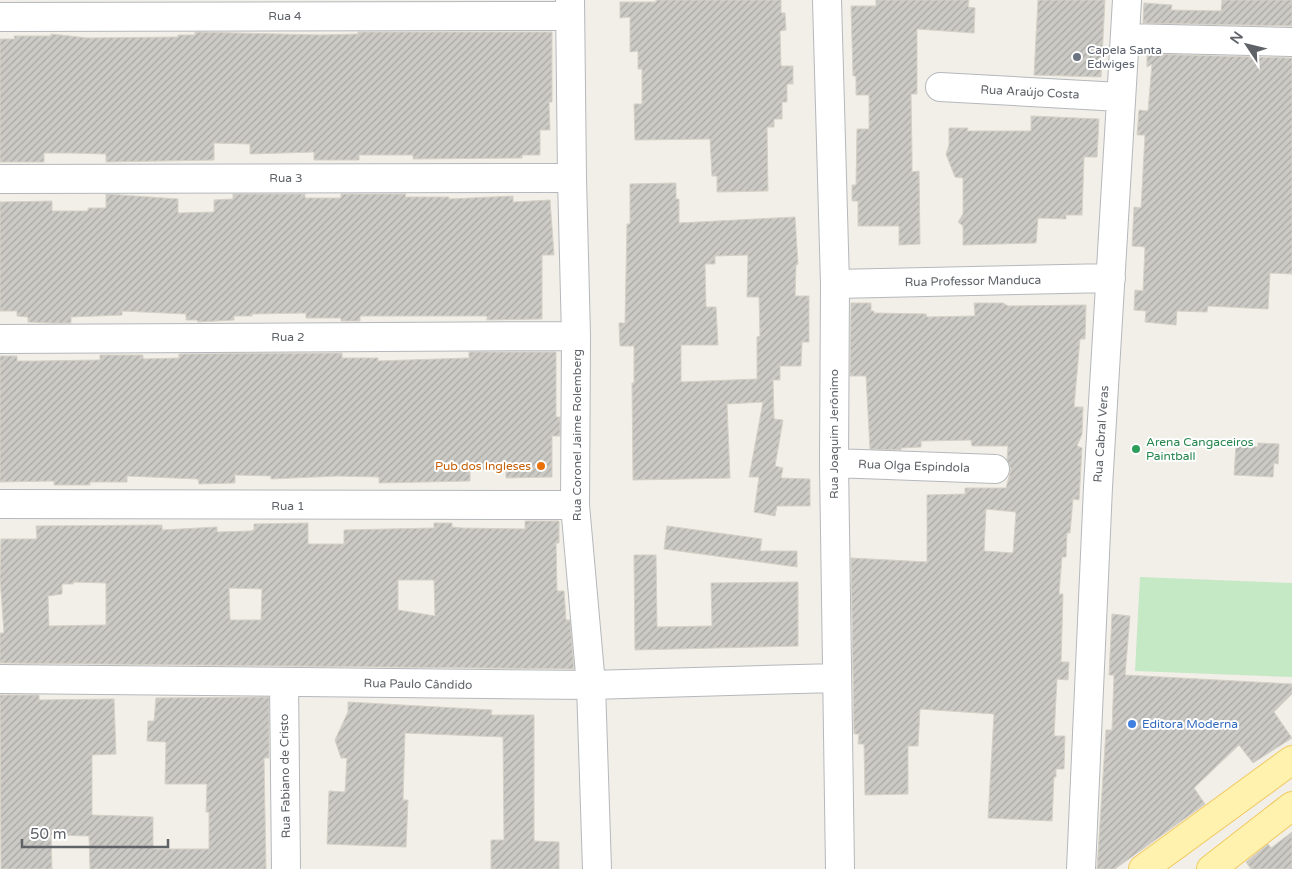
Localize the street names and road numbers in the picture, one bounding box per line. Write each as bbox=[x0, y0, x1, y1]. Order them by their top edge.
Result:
street label: Rua 4 bbox=[268, 9, 302, 23]
street label: Rua Araújo Costa bbox=[980, 82, 1080, 102]
street label: Rua 3 bbox=[269, 171, 303, 185]
street label: Rua Professor Manduca bbox=[905, 273, 1041, 289]
street label: Rua 2 bbox=[271, 330, 305, 344]
street label: Rua Coronel Jaime Rolemberg bbox=[570, 349, 584, 521]
street label: Rua Joaquim Jerônimo bbox=[827, 369, 841, 499]
street label: Rua Cabral Veras bbox=[1091, 385, 1111, 483]
street label: Rua Olga Espindola bbox=[858, 457, 970, 475]
street label: Rua 1 bbox=[271, 499, 305, 513]
street label: Rua Paulo Cândido bbox=[364, 676, 472, 692]
street label: Rua Fabiano de Cristo bbox=[277, 714, 293, 838]

